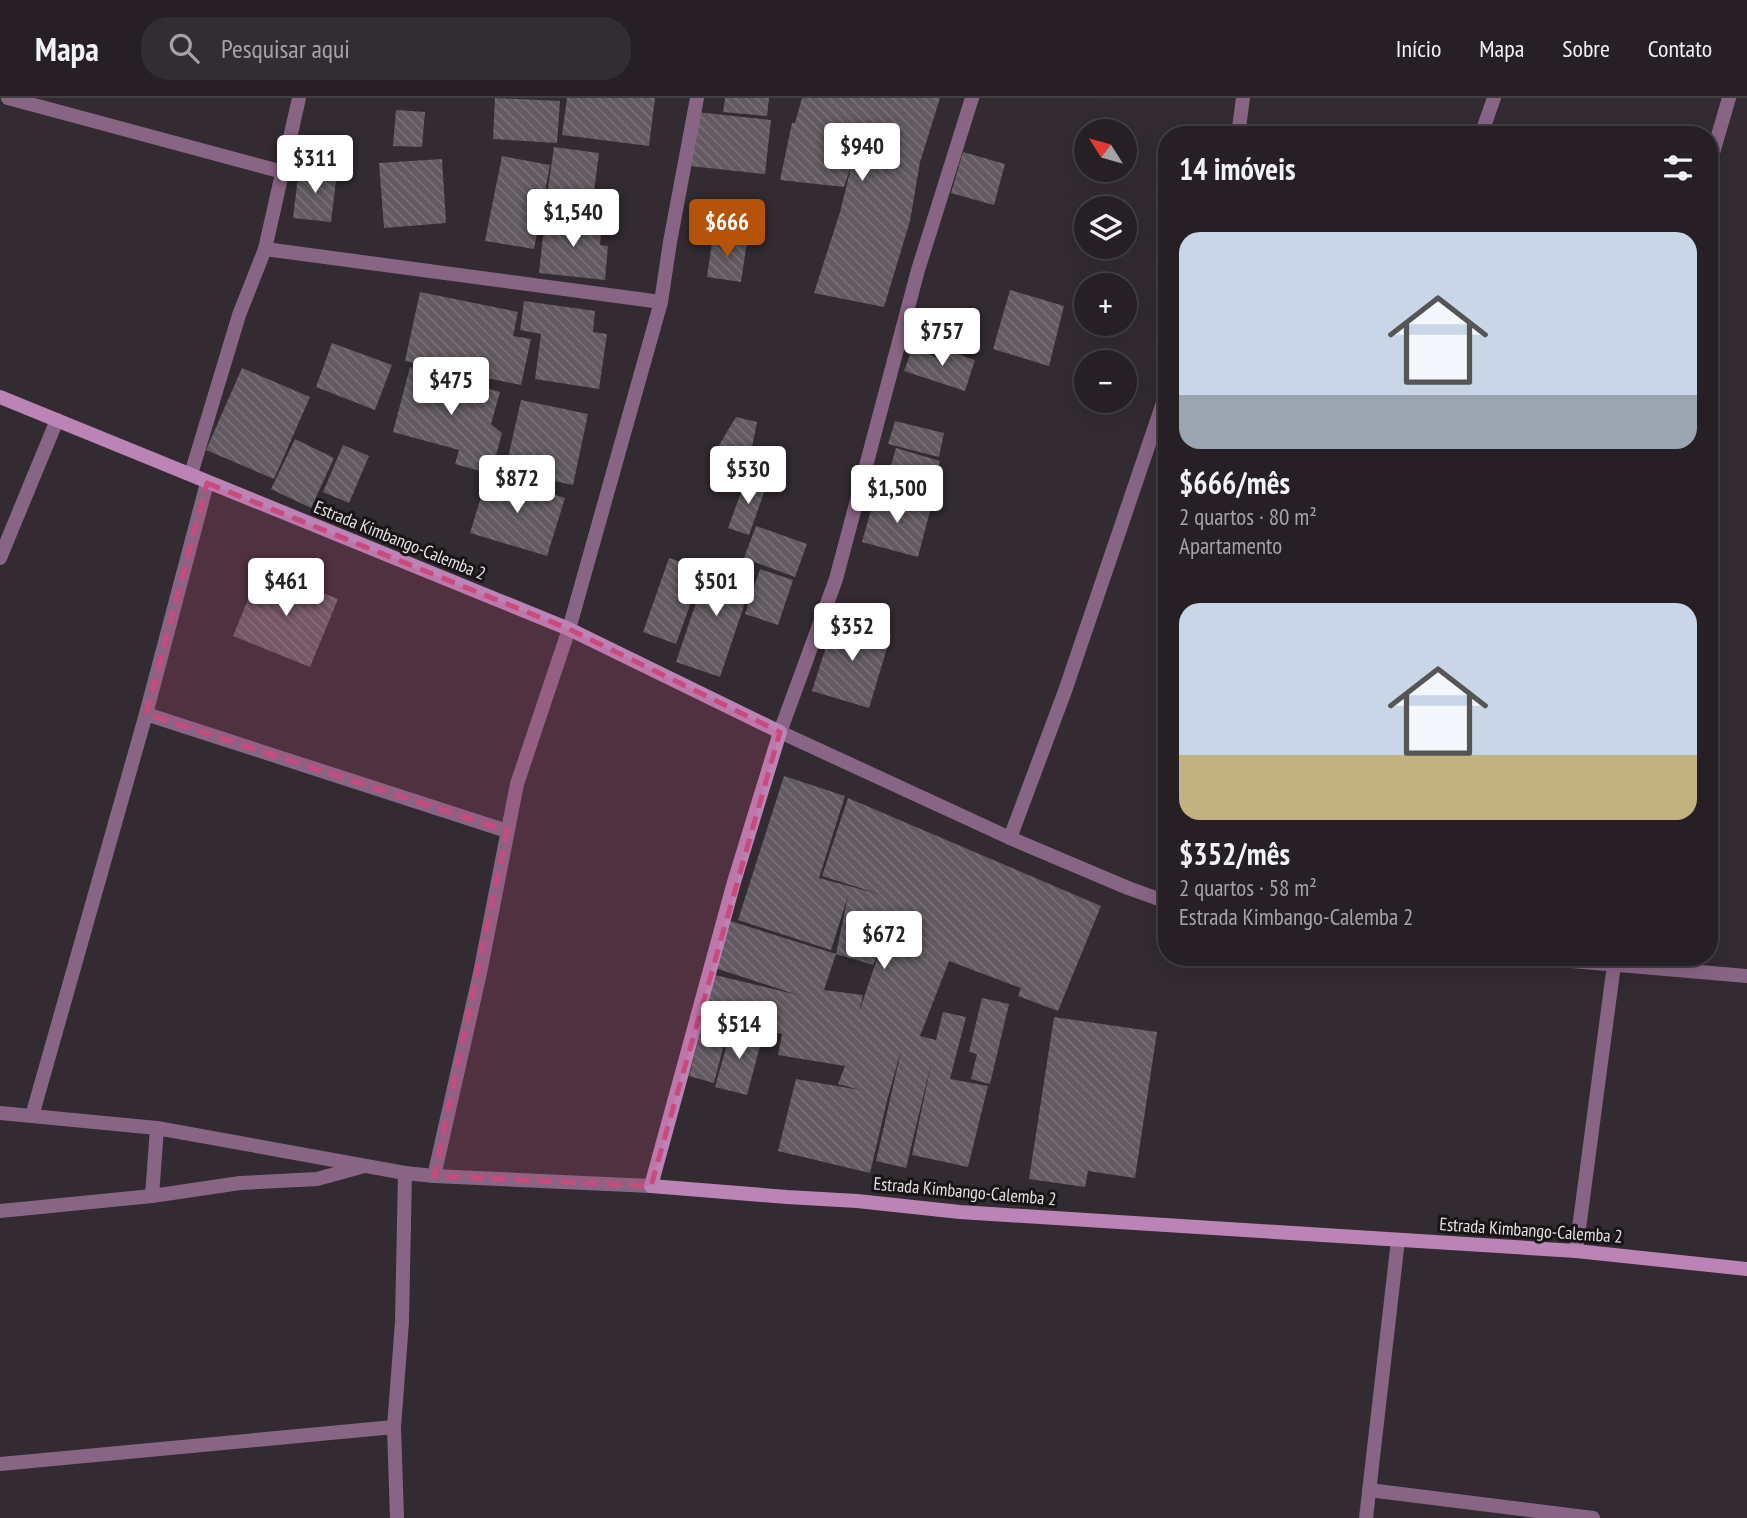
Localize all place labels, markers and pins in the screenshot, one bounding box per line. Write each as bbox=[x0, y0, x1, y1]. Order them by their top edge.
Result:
pin: $940 bbox=[821, 123, 903, 183]
pin: $311 bbox=[274, 136, 356, 195]
pin: $1,540 bbox=[516, 190, 630, 249]
pin: $666 bbox=[686, 200, 768, 259]
pin: $757 bbox=[901, 308, 983, 368]
pin: $475 bbox=[410, 358, 492, 417]
pin: $530 bbox=[707, 446, 789, 506]
pin: $872 bbox=[476, 456, 558, 515]
pin: $1,500 bbox=[840, 466, 954, 525]
pin: $461 bbox=[245, 559, 327, 618]
pin: $501 bbox=[675, 559, 757, 618]
pin: $352 bbox=[811, 603, 893, 663]
pin: $672 bbox=[843, 912, 925, 971]
pin: $514 bbox=[698, 1002, 780, 1061]

